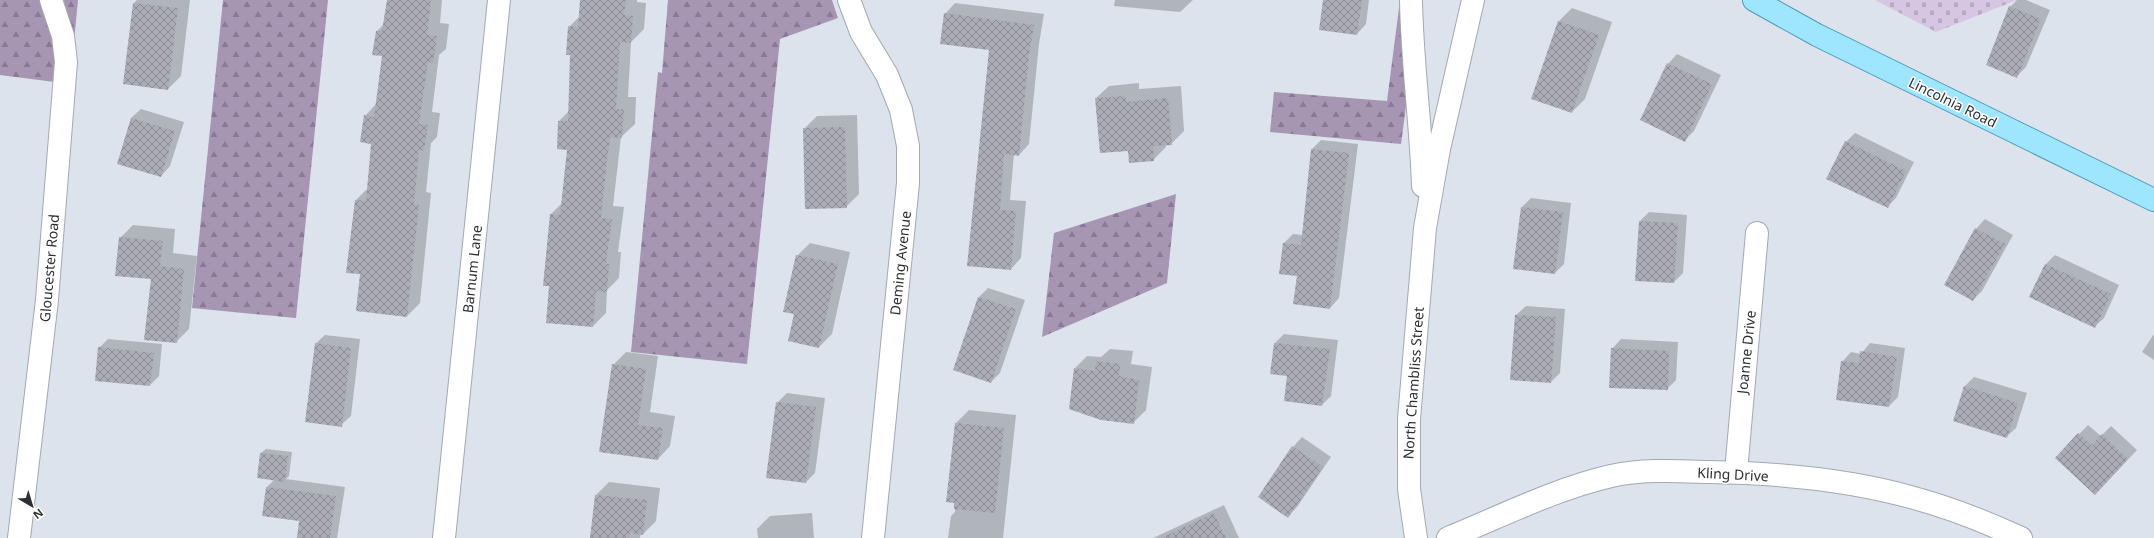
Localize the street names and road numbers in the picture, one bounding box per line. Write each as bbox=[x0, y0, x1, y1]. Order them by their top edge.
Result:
street label: Lincolnia Road bbox=[1906, 72, 2000, 132]
street label: Deming Avenue bbox=[885, 210, 915, 316]
street label: Gloucester Road bbox=[35, 213, 63, 323]
street label: Barnum Lane bbox=[458, 224, 486, 314]
street label: North Chambliss Street bbox=[1398, 306, 1428, 460]
street label: Joanne Drive bbox=[1732, 309, 1760, 397]
street label: Kling Drive bbox=[1697, 463, 1769, 485]

